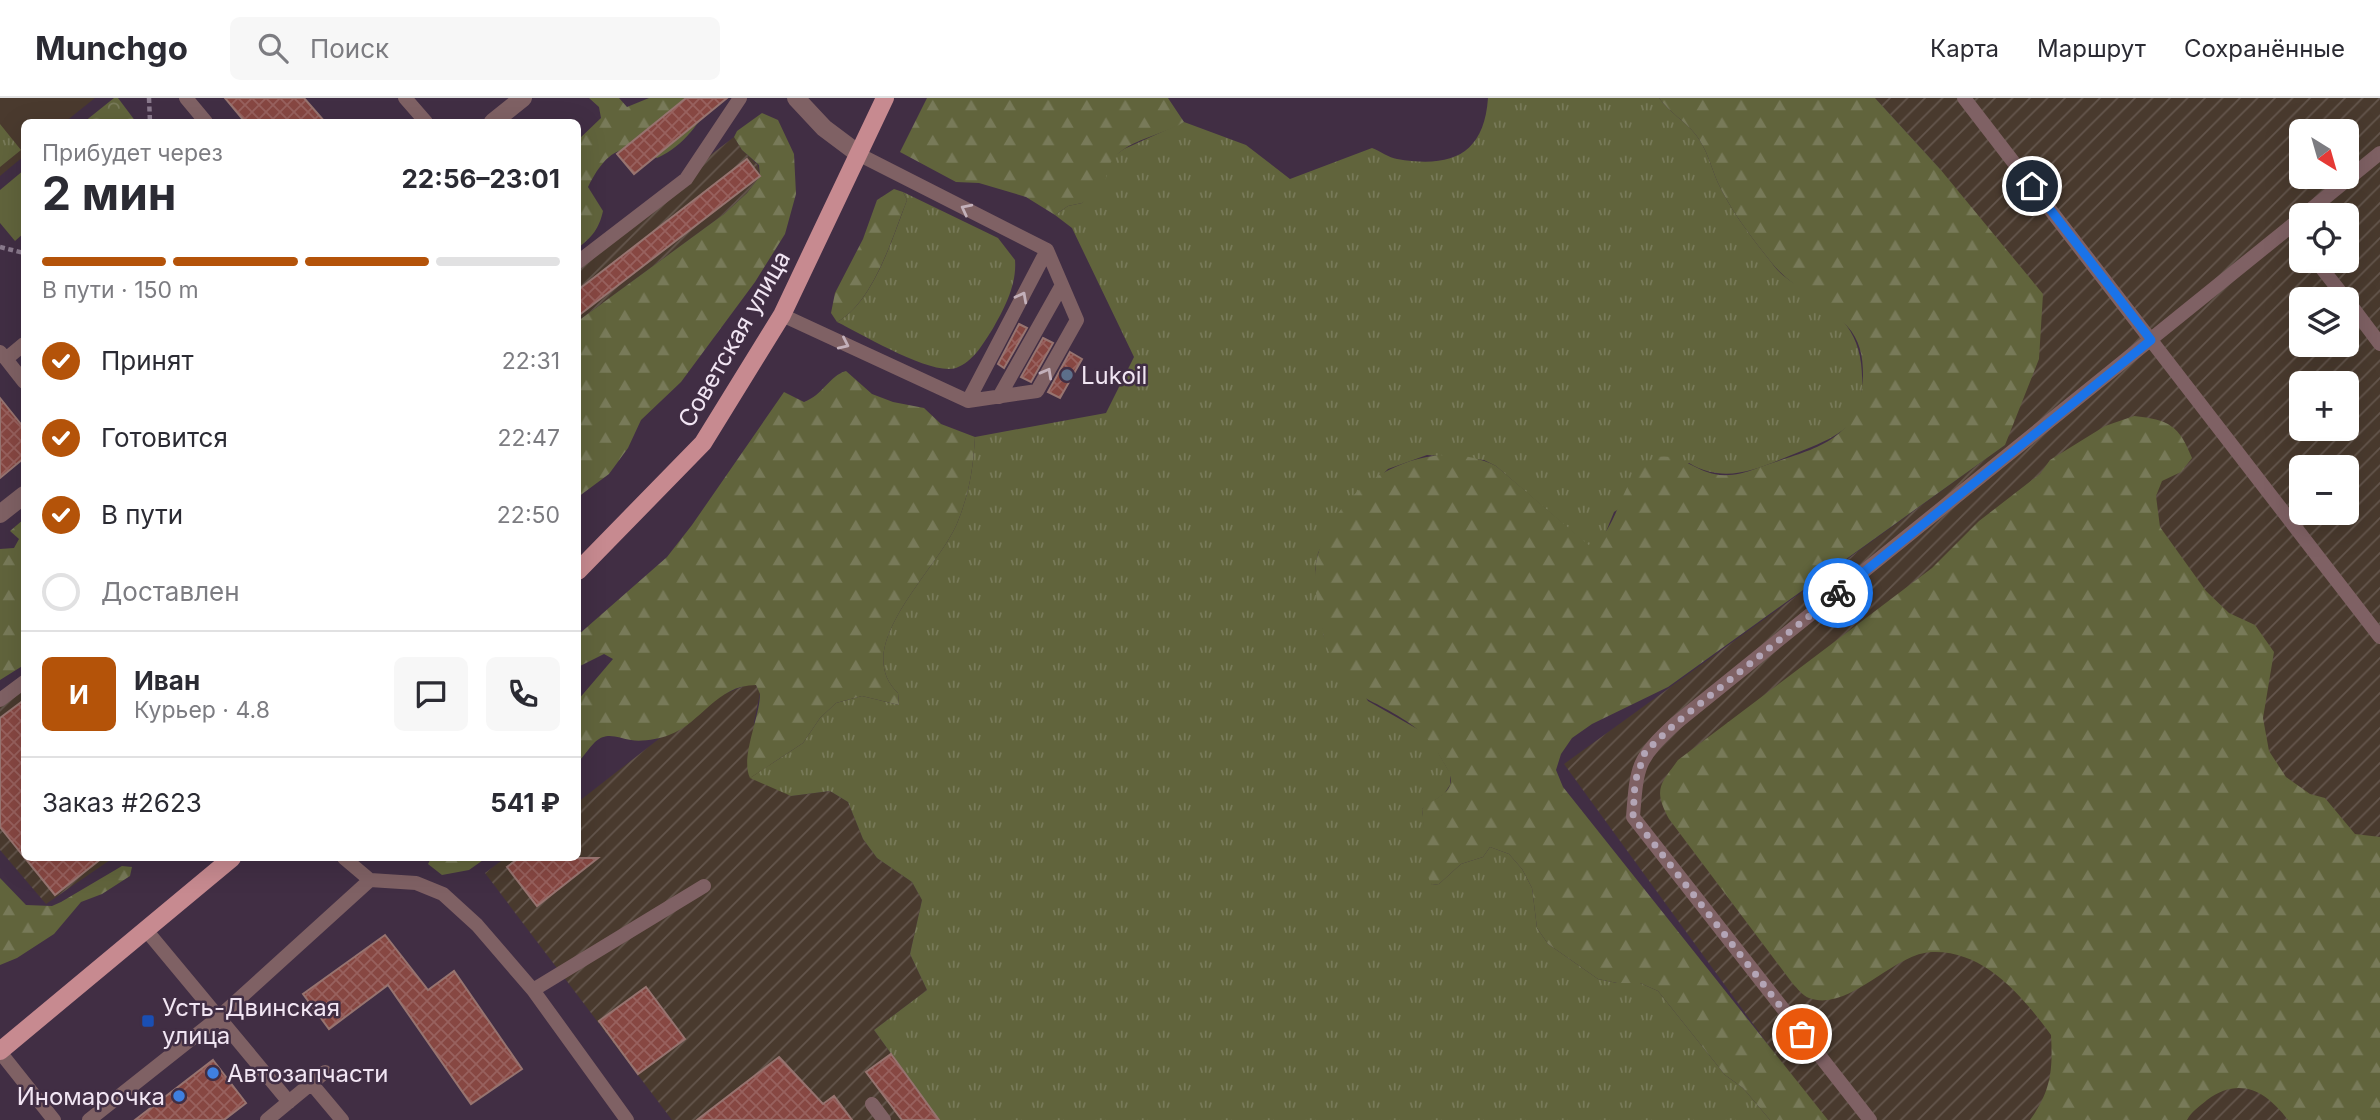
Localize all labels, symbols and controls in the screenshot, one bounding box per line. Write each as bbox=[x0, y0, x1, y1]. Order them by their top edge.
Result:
search box bbox=[230, 17, 720, 80]
text: Munchgo bbox=[35, 28, 188, 68]
icon: search bbox=[254, 29, 292, 67]
text: Поиск bbox=[310, 33, 389, 64]
text: Карта bbox=[1930, 34, 1999, 63]
text: Маршрут bbox=[2037, 34, 2146, 63]
text: Сохранённые bbox=[2184, 34, 2345, 63]
north arrow bbox=[2289, 119, 2359, 189]
map controls bbox=[2289, 119, 2359, 525]
text: Прибудет через bbox=[42, 139, 223, 167]
pin bbox=[2002, 156, 2062, 216]
text: 22:56–23:01 bbox=[401, 163, 560, 194]
text: 2 мин bbox=[42, 165, 177, 221]
icon: home bbox=[2013, 167, 2051, 205]
button: locate bbox=[2289, 203, 2359, 273]
one-way arrow bbox=[961, 204, 973, 218]
street label: Советская улица bbox=[672, 246, 796, 432]
text: В пути · 150 m bbox=[42, 276, 199, 304]
button: layers bbox=[2289, 287, 2359, 357]
one-way arrow bbox=[1014, 292, 1027, 304]
one-way arrow bbox=[837, 336, 849, 350]
icon: check bbox=[42, 342, 80, 380]
text: Принят bbox=[101, 345, 194, 376]
text: 22:31 bbox=[502, 347, 560, 375]
place label: Lukoil bbox=[1081, 361, 1147, 390]
marker: Lukoil bbox=[1059, 367, 1075, 383]
one-way arrow bbox=[1039, 368, 1052, 381]
button: + bbox=[2289, 371, 2359, 441]
icon: check bbox=[42, 419, 80, 457]
text: Готовится bbox=[101, 422, 228, 453]
text: 22:47 bbox=[497, 424, 560, 452]
button: − bbox=[2289, 455, 2359, 525]
icon: check bbox=[42, 496, 80, 534]
text: В пути bbox=[101, 499, 183, 530]
text: 22:50 bbox=[497, 501, 560, 529]
courier bbox=[1803, 558, 1873, 628]
icon: bike bbox=[1819, 574, 1857, 612]
text: Доставлен bbox=[101, 576, 240, 607]
button: chat bbox=[394, 657, 468, 731]
button: phone bbox=[486, 657, 560, 731]
text: Иван bbox=[134, 665, 200, 696]
text: И bbox=[69, 679, 89, 710]
text: Курьер · 4.8 bbox=[134, 696, 270, 724]
text: Заказ #2623 bbox=[42, 787, 202, 818]
text: 541 ₽ bbox=[490, 787, 560, 818]
place label: Усть-Двинская улица bbox=[162, 993, 340, 1050]
pin bbox=[1772, 1004, 1832, 1064]
marker: Усть-Двинская улица bbox=[140, 1013, 156, 1029]
icon: bag bbox=[1783, 1015, 1821, 1053]
place label: Автозапчасти bbox=[227, 1059, 389, 1088]
marker: Автозапчасти bbox=[205, 1065, 221, 1081]
place label: Иномарочка bbox=[17, 1082, 165, 1111]
marker: Иномарочка bbox=[171, 1088, 187, 1104]

